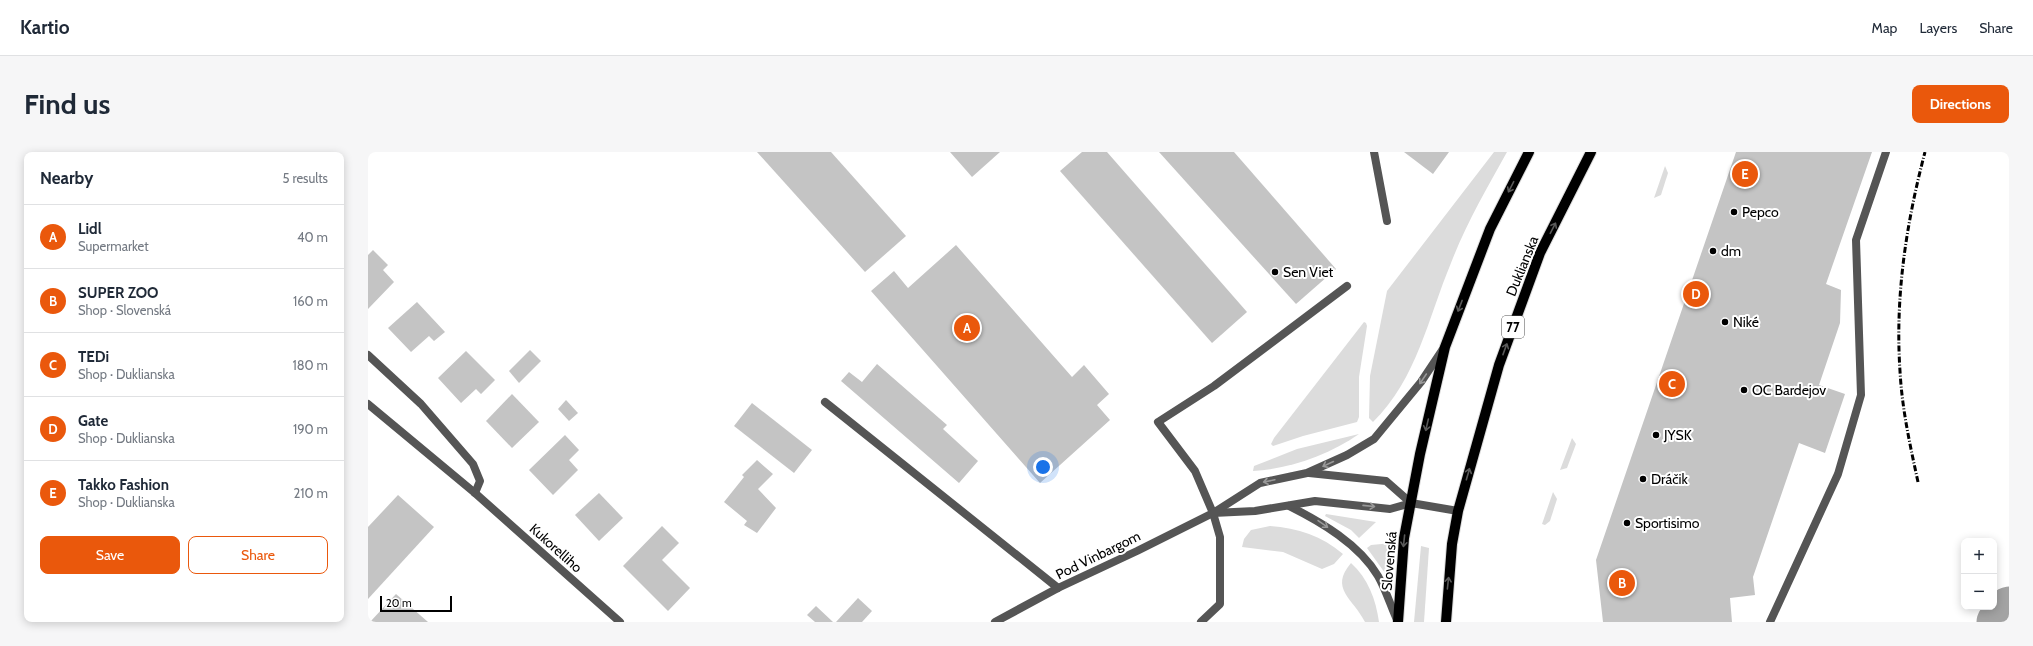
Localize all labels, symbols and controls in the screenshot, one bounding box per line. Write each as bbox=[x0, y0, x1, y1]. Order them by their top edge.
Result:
text: Kartio bbox=[20, 16, 69, 39]
text: Map bbox=[1872, 19, 1897, 37]
text: Layers bbox=[1919, 19, 1957, 37]
text: Share bbox=[1979, 19, 2013, 37]
button: Directions bbox=[1912, 85, 2009, 123]
text: Find us bbox=[24, 87, 110, 121]
pin: E bbox=[1732, 159, 1758, 189]
text: Nearby bbox=[40, 168, 93, 188]
text: 5 results bbox=[282, 170, 328, 186]
one-way arrow bbox=[1507, 181, 1515, 193]
place label: Pepco bbox=[1742, 203, 1779, 221]
marker: Pepco bbox=[1729, 207, 1739, 217]
text: Lidl bbox=[78, 220, 102, 238]
one-way arrow bbox=[1550, 223, 1557, 235]
text: A bbox=[49, 229, 57, 245]
text: 40 m bbox=[297, 229, 328, 245]
street label: Duklianska bbox=[1502, 233, 1542, 299]
text: Supermarket bbox=[78, 238, 149, 254]
place label: dm bbox=[1721, 242, 1741, 260]
marker: dm bbox=[1708, 246, 1718, 256]
place label: Sen Viet bbox=[1283, 263, 1334, 281]
marker: Sen Viet bbox=[1270, 267, 1280, 277]
pin: D bbox=[1683, 279, 1709, 309]
text: SUPER ZOO bbox=[78, 284, 159, 302]
text: B bbox=[49, 293, 57, 309]
text: 160 m bbox=[293, 293, 328, 309]
one-way arrow bbox=[1455, 299, 1463, 311]
text: Shop · Slovenská bbox=[78, 302, 171, 318]
pin: A bbox=[954, 313, 980, 343]
place label: Niké bbox=[1733, 313, 1759, 331]
road number: 77 bbox=[1502, 316, 1524, 338]
marker: Niké bbox=[1720, 317, 1730, 327]
one-way arrow bbox=[1502, 343, 1509, 356]
text: TEDi bbox=[78, 348, 109, 366]
text: C bbox=[49, 357, 57, 373]
text: 180 m bbox=[292, 357, 328, 373]
text: Shop · Duklianska bbox=[78, 366, 175, 382]
pin: C bbox=[1659, 369, 1685, 399]
one-way arrow bbox=[1419, 373, 1427, 384]
place label: OC Bardejov bbox=[1752, 381, 1826, 399]
marker: OC Bardejov bbox=[1739, 385, 1749, 395]
text: Gate bbox=[78, 412, 108, 430]
one-way arrow bbox=[1422, 419, 1430, 432]
text: D bbox=[48, 421, 58, 437]
text: 190 m bbox=[293, 421, 328, 437]
place label: JYSK bbox=[1663, 426, 1692, 444]
text: Shop · Duklianska bbox=[78, 430, 175, 446]
marker: JYSK bbox=[1651, 430, 1661, 440]
your location bbox=[1033, 457, 1053, 477]
one-way arrow bbox=[1322, 461, 1334, 468]
one-way arrow bbox=[1465, 467, 1472, 480]
place label: Dráčik bbox=[1651, 470, 1688, 488]
marker: Dráčik bbox=[1638, 474, 1648, 484]
text: Takko Fashion bbox=[78, 476, 169, 494]
one-way arrow bbox=[1263, 478, 1276, 486]
text: E bbox=[49, 485, 57, 501]
text: 210 m bbox=[294, 485, 328, 501]
text: Shop · Duklianska bbox=[78, 494, 175, 510]
one-way arrow bbox=[1362, 503, 1375, 510]
place label: Sportisimo bbox=[1635, 514, 1700, 532]
marker: Sportisimo bbox=[1622, 518, 1632, 528]
street label: Kukorelliho bbox=[526, 520, 586, 577]
one-way arrow bbox=[1318, 520, 1329, 528]
street label: Pod Vinbargom bbox=[1053, 527, 1143, 583]
street label: Slovenská bbox=[1377, 530, 1401, 591]
one-way arrow bbox=[1401, 534, 1408, 547]
button: Save bbox=[40, 536, 180, 574]
button: Share bbox=[188, 536, 328, 574]
map controls bbox=[1961, 538, 1997, 610]
button: + bbox=[1961, 538, 1997, 574]
pin: B bbox=[1609, 568, 1635, 598]
button: − bbox=[1961, 574, 1997, 610]
one-way arrow bbox=[1444, 577, 1452, 590]
scale bar bbox=[380, 594, 452, 613]
text: 20 m bbox=[386, 596, 412, 610]

